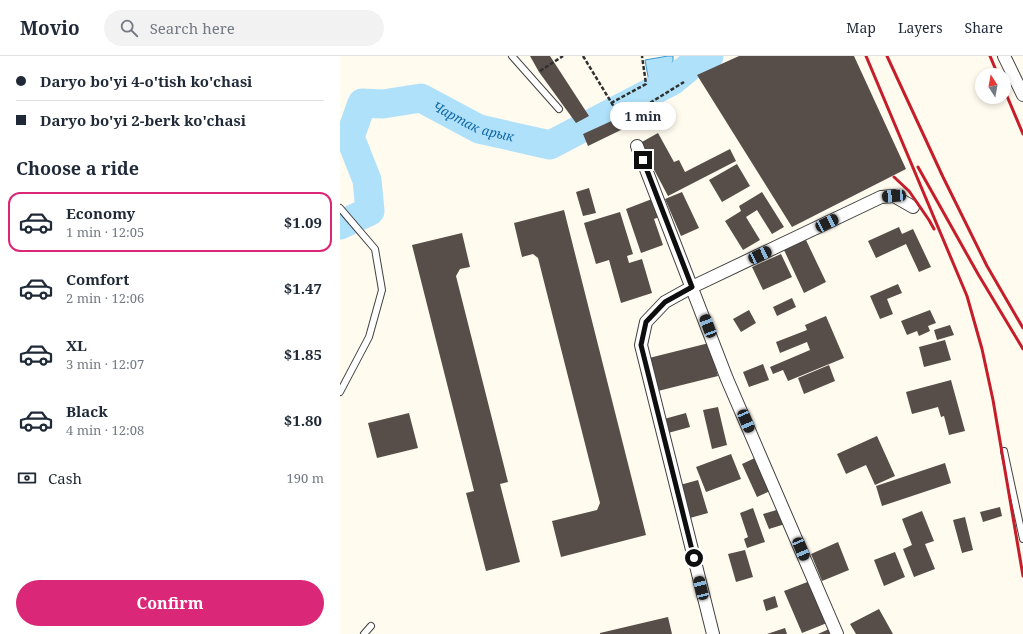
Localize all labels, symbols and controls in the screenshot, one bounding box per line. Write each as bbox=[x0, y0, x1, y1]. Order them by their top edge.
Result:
search box bbox=[104, 10, 384, 46]
text: Movio bbox=[20, 15, 80, 41]
icon: search bbox=[118, 17, 140, 39]
text: Search here bbox=[150, 18, 235, 38]
text: Map bbox=[846, 18, 876, 37]
text: Layers bbox=[898, 18, 943, 37]
text: Share bbox=[965, 18, 1003, 37]
north arrow bbox=[975, 68, 1011, 104]
map controls bbox=[975, 68, 1011, 104]
text: Daryo bo'yi 4-o'tish ko'chasi bbox=[40, 71, 252, 91]
water label: Чартак арык bbox=[429, 97, 516, 146]
callout: 1 min bbox=[610, 102, 676, 130]
text: 1 min bbox=[625, 107, 661, 125]
text: Daryo bo'yi 2-berk ko'chasi bbox=[40, 110, 246, 130]
route end bbox=[634, 151, 652, 169]
text: Choose a ride bbox=[16, 156, 139, 180]
car bbox=[882, 189, 906, 203]
text: Economy bbox=[66, 203, 135, 223]
icon: car bbox=[18, 204, 54, 240]
text: $1.09 bbox=[284, 212, 322, 232]
car bbox=[814, 212, 840, 234]
text: 1 min · 12:05 bbox=[66, 223, 144, 241]
car bbox=[747, 244, 773, 266]
text: Comfort bbox=[66, 269, 129, 289]
icon: car bbox=[18, 270, 54, 306]
text: $1.47 bbox=[284, 278, 322, 298]
text: 2 min · 12:06 bbox=[66, 289, 144, 307]
car bbox=[698, 313, 718, 339]
text: XL bbox=[66, 335, 87, 355]
icon: car bbox=[18, 336, 54, 372]
text: $1.85 bbox=[284, 344, 322, 364]
text: 3 min · 12:07 bbox=[66, 355, 144, 373]
text: Black bbox=[66, 401, 108, 421]
icon: car bbox=[18, 402, 54, 438]
car bbox=[736, 408, 756, 434]
text: $1.80 bbox=[284, 410, 322, 430]
text: 4 min · 12:08 bbox=[66, 421, 144, 439]
icon: cash bbox=[16, 467, 38, 489]
text: Cash bbox=[48, 468, 82, 488]
text: 190 m bbox=[287, 469, 324, 487]
car bbox=[791, 536, 811, 562]
route start bbox=[685, 549, 703, 567]
car bbox=[692, 575, 710, 601]
button: Confirm bbox=[16, 580, 324, 626]

